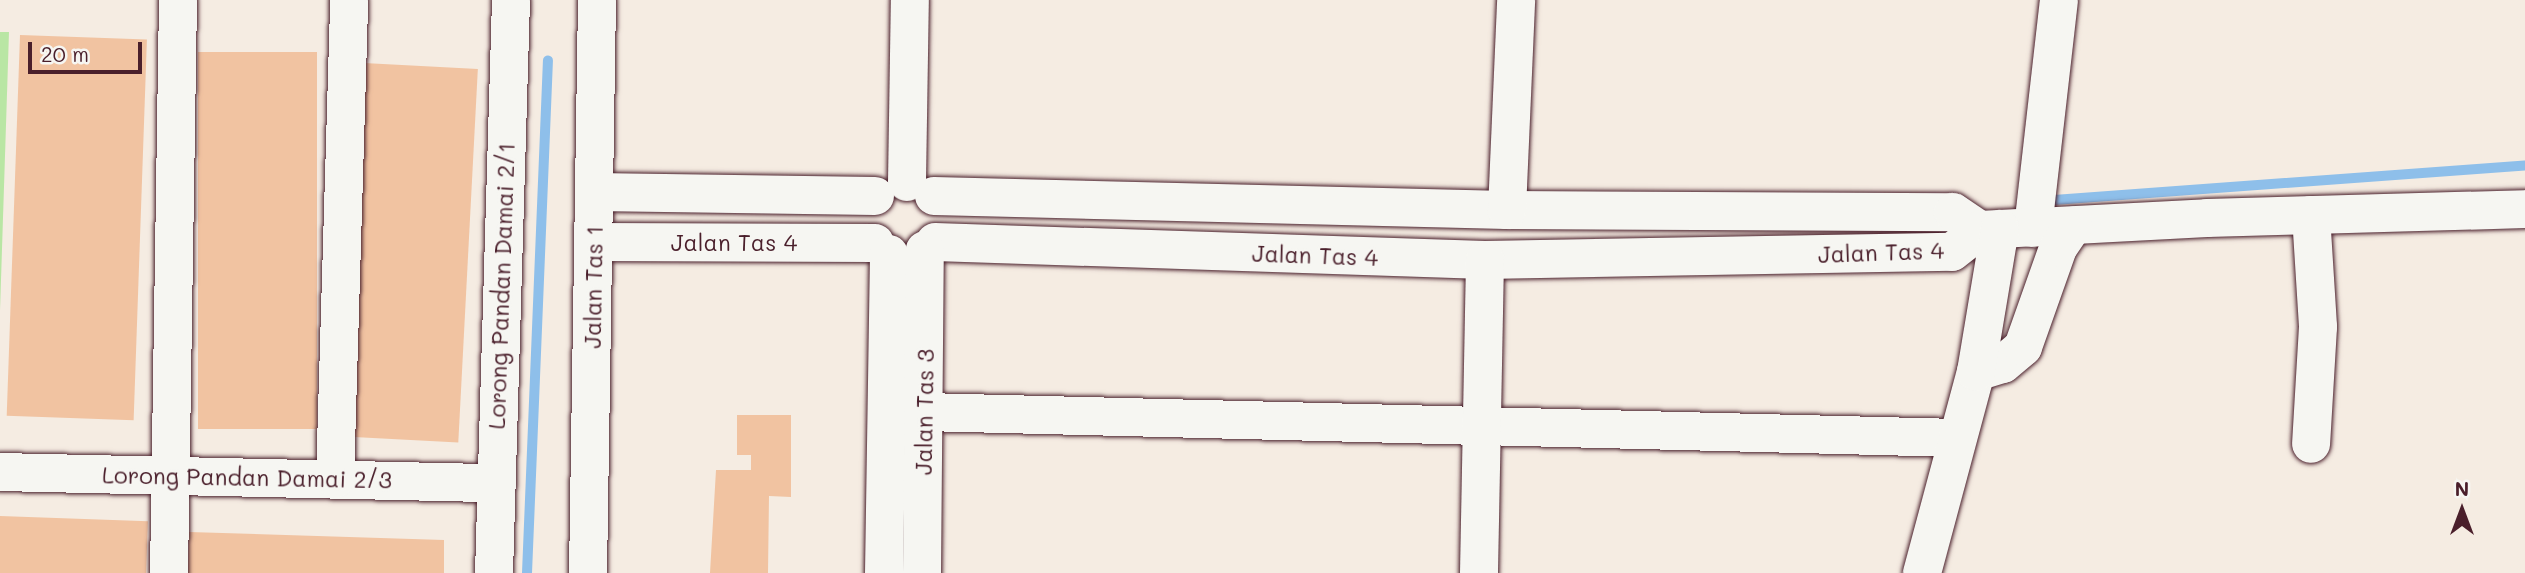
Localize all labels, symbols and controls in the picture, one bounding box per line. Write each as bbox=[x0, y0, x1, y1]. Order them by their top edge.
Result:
scale bar bbox=[32, 28, 145, 72]
text: 20 m bbox=[41, 40, 89, 67]
street label: Lorong Pandan Damai 2/1 bbox=[482, 142, 520, 430]
street label: Jalan Tas 1 bbox=[578, 225, 608, 349]
street label: Jalan Tas 4 bbox=[671, 228, 797, 256]
street label: Jalan Tas 4 bbox=[1817, 236, 1945, 268]
street label: Jalan Tas 4 bbox=[1251, 239, 1379, 271]
street label: Jalan Tas 3 bbox=[909, 349, 939, 475]
street label: Lorong Pandan Damai 2/3 bbox=[102, 461, 392, 493]
north arrow bbox=[2427, 475, 2497, 545]
text: N bbox=[2455, 476, 2469, 501]

